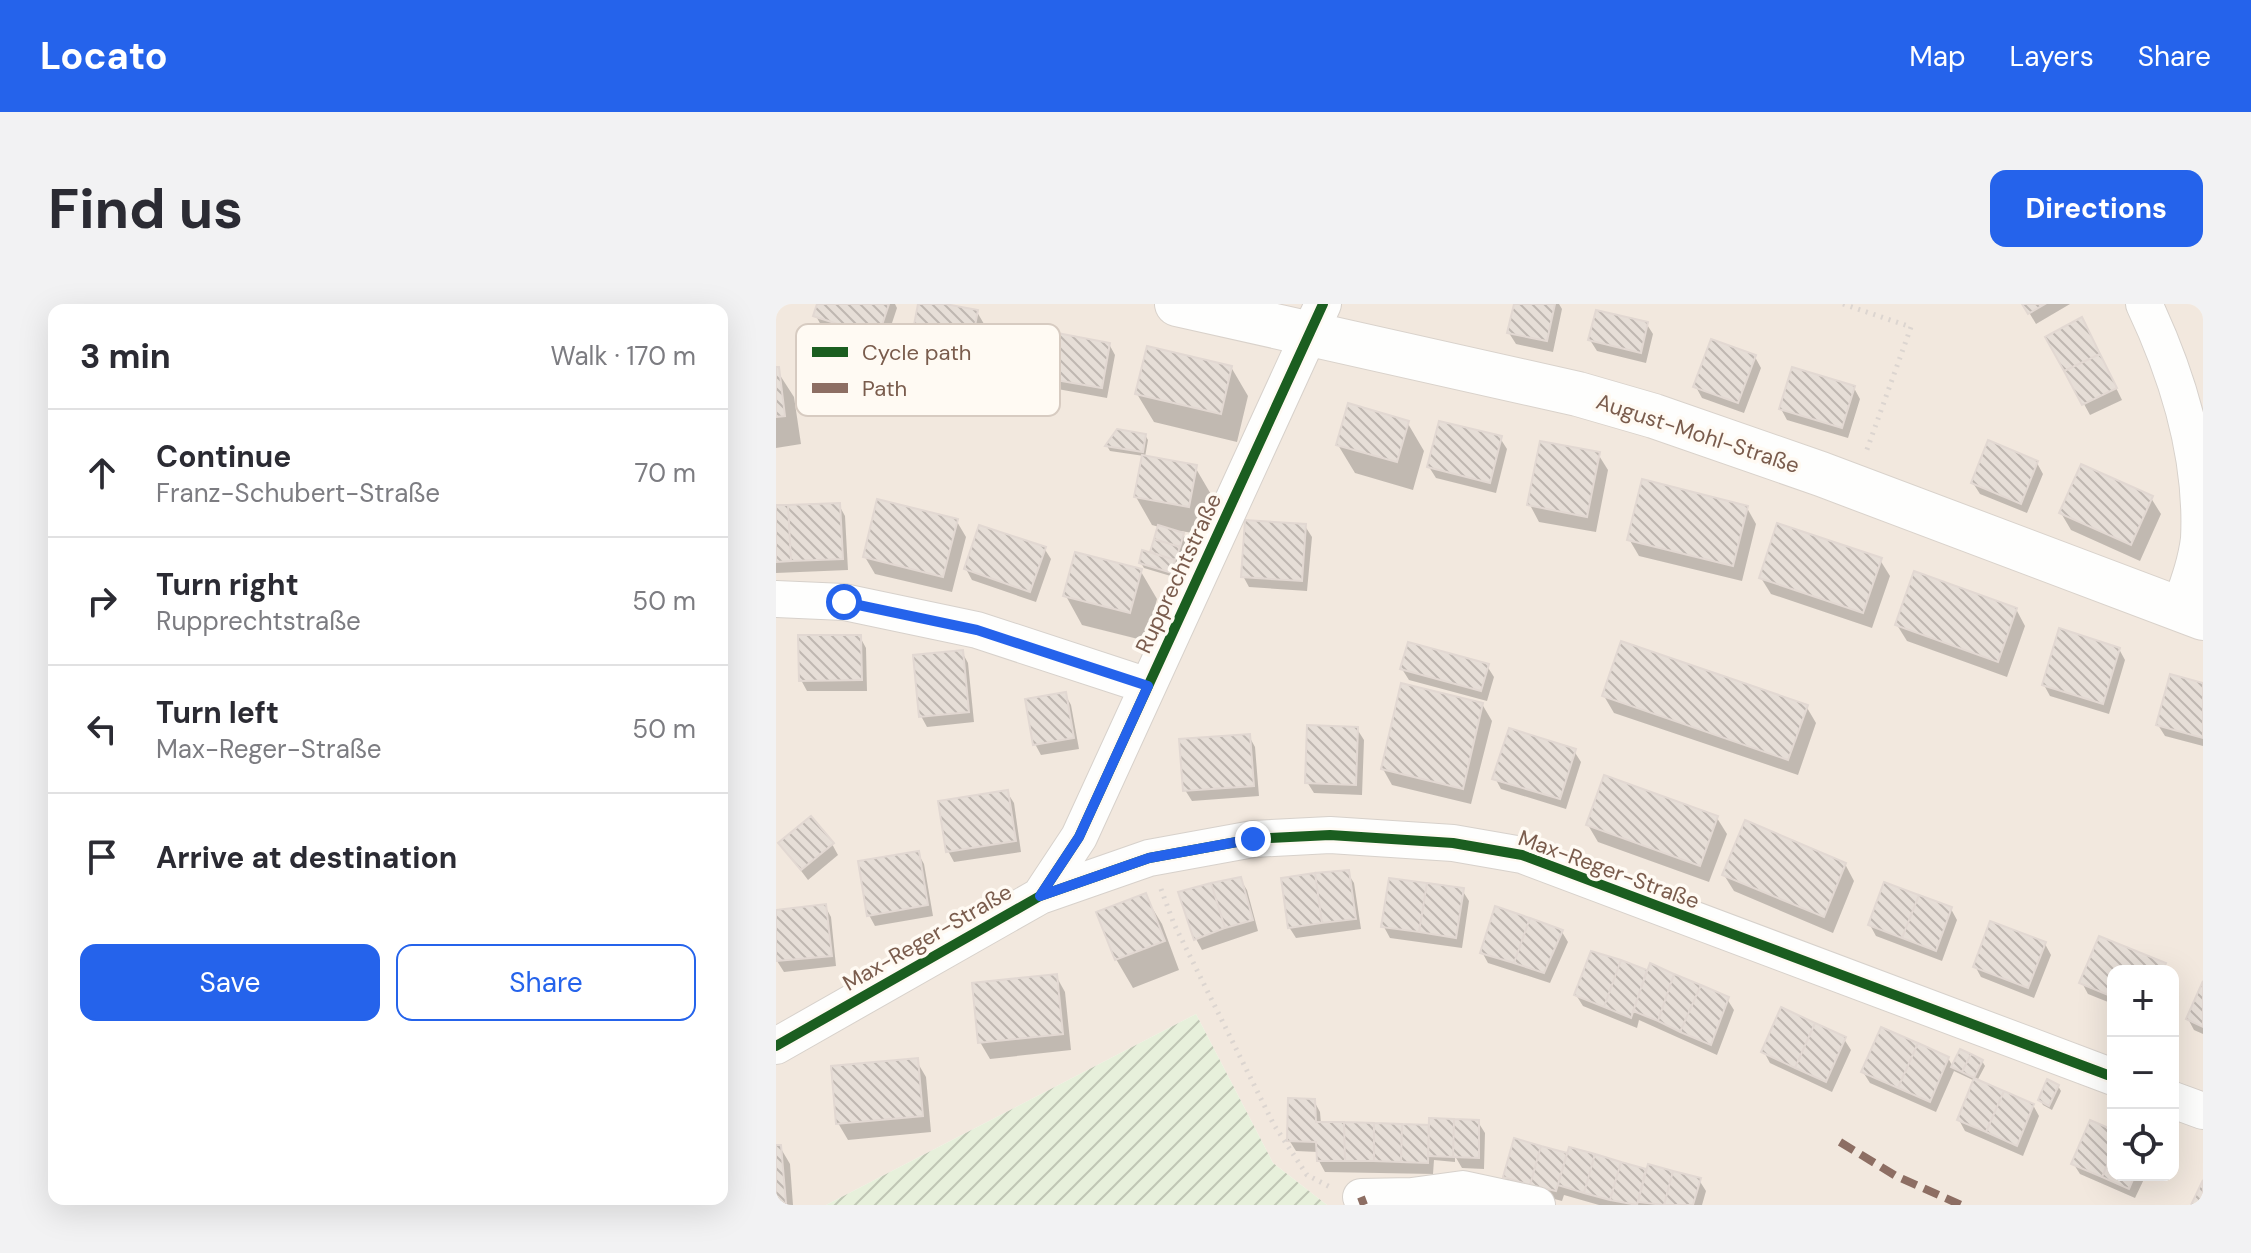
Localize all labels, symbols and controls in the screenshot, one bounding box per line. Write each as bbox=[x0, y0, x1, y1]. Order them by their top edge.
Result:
text: Locato bbox=[40, 31, 168, 81]
text: Map bbox=[1909, 38, 1966, 75]
text: Layers bbox=[2010, 38, 2094, 75]
text: Share bbox=[2138, 38, 2211, 75]
button: Directions bbox=[1990, 170, 2203, 247]
text: Find us bbox=[48, 172, 243, 245]
legend bbox=[796, 324, 1060, 416]
text: 3 min bbox=[80, 334, 171, 379]
text: Cycle path bbox=[862, 338, 972, 367]
text: Walk · 170 m bbox=[551, 339, 696, 373]
text: Path bbox=[862, 374, 907, 403]
street label: August-Mohl-Straße bbox=[1592, 387, 1803, 480]
text: Continue bbox=[156, 437, 291, 476]
icon: ahead bbox=[80, 451, 124, 495]
text: 70 m bbox=[635, 456, 696, 490]
text: Franz-Schubert-Straße bbox=[156, 476, 440, 510]
street label: Rupprechtstraße bbox=[1129, 489, 1228, 658]
text: Turn right bbox=[156, 565, 299, 604]
icon: right bbox=[80, 579, 124, 623]
text: 50 m bbox=[632, 584, 696, 618]
route start bbox=[826, 584, 862, 620]
text: Rupprechtstraße bbox=[156, 604, 361, 638]
text: Turn left bbox=[156, 693, 279, 732]
icon: left bbox=[80, 707, 124, 751]
text: 50 m bbox=[632, 712, 696, 746]
text: Max-Reger-Straße bbox=[156, 732, 381, 766]
route end bbox=[1235, 821, 1271, 857]
street label: Max-Reger-Straße bbox=[1514, 823, 1703, 916]
icon: arrive bbox=[80, 835, 124, 879]
text: Arrive at destination bbox=[156, 838, 457, 877]
street label: Max-Reger-Straße bbox=[837, 877, 1017, 998]
button: Save bbox=[80, 944, 380, 1021]
button: Share bbox=[396, 944, 696, 1021]
map controls bbox=[2107, 965, 2179, 1181]
button: + bbox=[2107, 965, 2179, 1037]
button: − bbox=[2107, 1037, 2179, 1109]
button: locate bbox=[2107, 1109, 2179, 1181]

